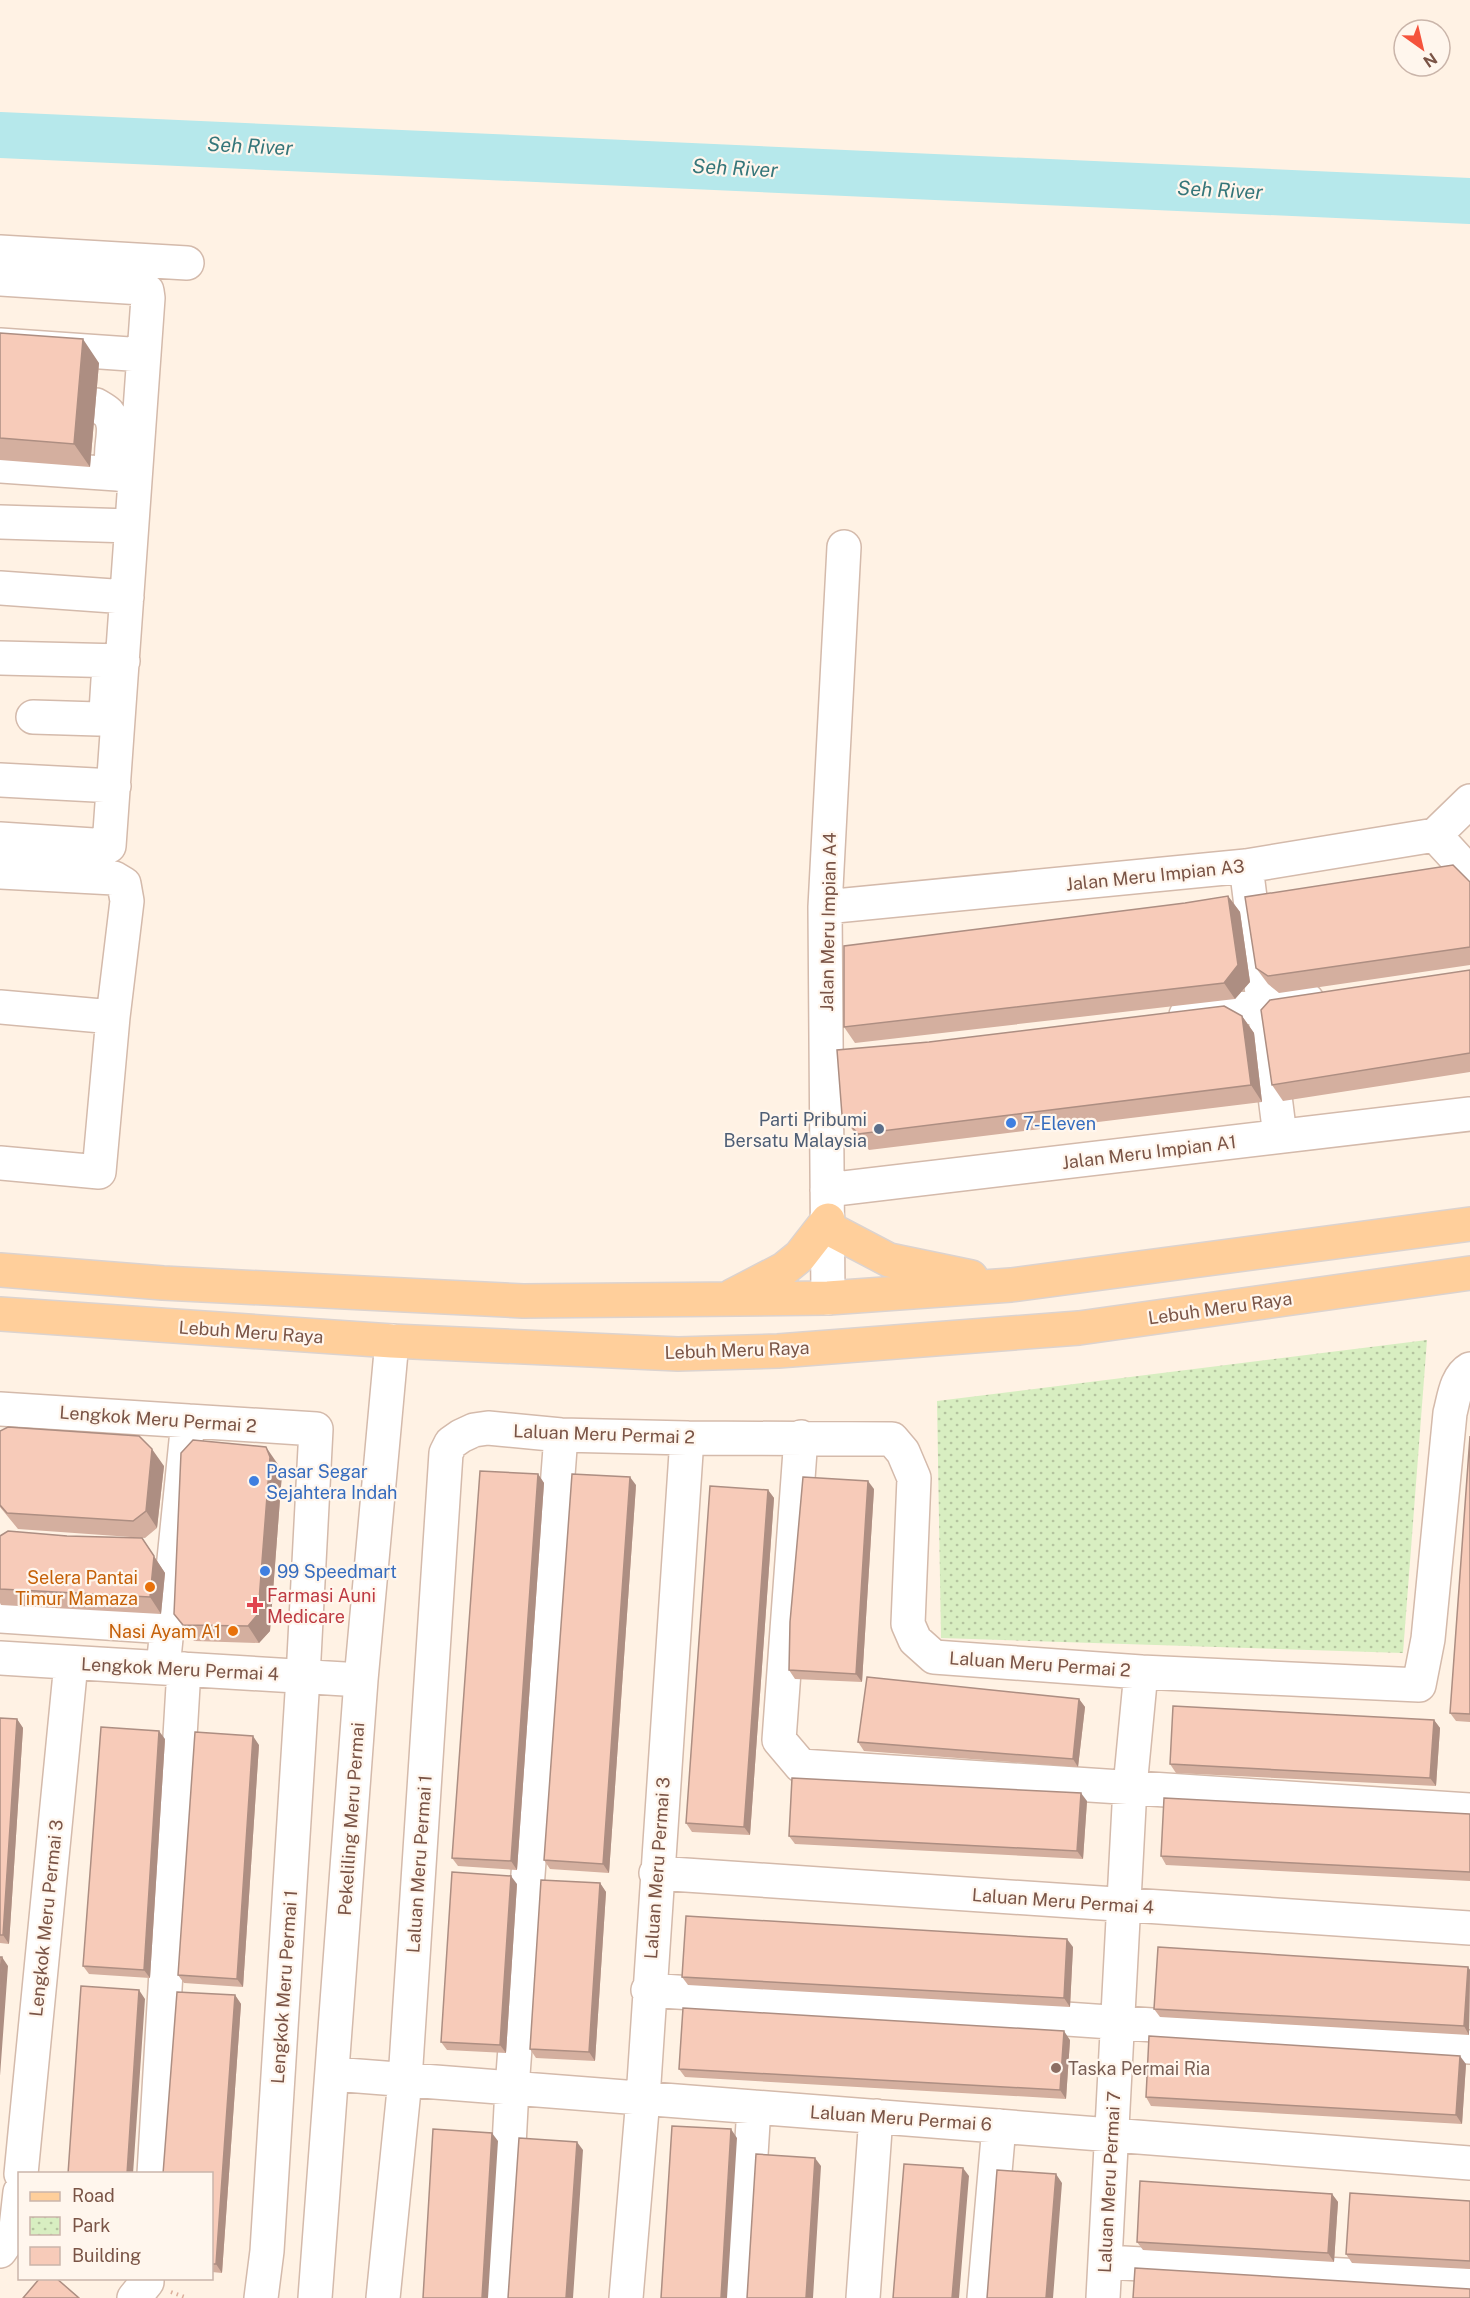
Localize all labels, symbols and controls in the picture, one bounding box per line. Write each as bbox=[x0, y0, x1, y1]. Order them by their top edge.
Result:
north arrow bbox=[1392, 18, 1452, 78]
text: N bbox=[1420, 49, 1441, 71]
water label: Seh River bbox=[207, 132, 294, 160]
water label: Seh River bbox=[692, 154, 779, 182]
water label: Seh River bbox=[1177, 176, 1264, 204]
street label: Jalan Meru Impian A4 bbox=[816, 832, 840, 1012]
street label: Jalan Meru Impian A3 bbox=[1065, 855, 1245, 895]
place label: Parti Pribumi Bersatu Malaysia bbox=[723, 1109, 867, 1151]
place label: 7-Eleven bbox=[1023, 1113, 1096, 1134]
marker: 7-Eleven bbox=[1004, 1116, 1018, 1130]
marker: Parti Pribumi Bersatu Malaysia bbox=[872, 1122, 886, 1136]
street label: Jalan Meru Impian A1 bbox=[1061, 1131, 1237, 1173]
street label: Lebuh Meru Raya bbox=[1147, 1288, 1293, 1328]
street label: Lebuh Meru Raya bbox=[178, 1316, 324, 1348]
street label: Lebuh Meru Raya bbox=[664, 1337, 810, 1363]
street label: Lengkok Meru Permai 2 bbox=[59, 1402, 257, 1436]
street label: Laluan Meru Permai 2 bbox=[513, 1420, 695, 1448]
place label: Pasar Segar Sejahtera Indah bbox=[266, 1461, 397, 1503]
marker: Pasar Segar Sejahtera Indah bbox=[247, 1474, 261, 1488]
place label: 99 Speedmart bbox=[277, 1561, 397, 1582]
marker: 99 Speedmart bbox=[258, 1564, 272, 1578]
place label: Selera Pantai Timur Mamaza bbox=[15, 1567, 138, 1609]
marker: Selera Pantai Timur Mamaza bbox=[143, 1580, 157, 1594]
place label: Farmasi Auni Medicare bbox=[267, 1585, 376, 1627]
marker: Farmasi Auni Medicare bbox=[248, 1598, 262, 1612]
place label: Nasi Ayam A1 bbox=[109, 1621, 221, 1642]
marker: Nasi Ayam A1 bbox=[226, 1624, 240, 1638]
street label: Laluan Meru Permai 2 bbox=[949, 1647, 1131, 1681]
street label: Lengkok Meru Permai 4 bbox=[80, 1653, 280, 1685]
street label: Pekeliling Meru Permai bbox=[334, 1722, 368, 1916]
street label: Laluan Meru Permai 1 bbox=[402, 1774, 436, 1954]
street label: Laluan Meru Permai 3 bbox=[640, 1776, 674, 1960]
street label: Lengkok Meru Permai 3 bbox=[25, 1818, 67, 2018]
street label: Laluan Meru Permai 4 bbox=[971, 1884, 1155, 1918]
street label: Lengkok Meru Permai 1 bbox=[267, 1889, 301, 2085]
place label: Taska Permai Ria bbox=[1068, 2058, 1210, 2079]
marker: Taska Permai Ria bbox=[1049, 2061, 1063, 2075]
street label: Laluan Meru Permai 7 bbox=[1094, 2091, 1124, 2273]
street label: Laluan Meru Permai 6 bbox=[809, 2101, 993, 2135]
legend bbox=[18, 2172, 213, 2280]
text: Road bbox=[72, 2185, 115, 2206]
text: Park bbox=[72, 2215, 110, 2236]
text: Building bbox=[72, 2245, 141, 2266]

